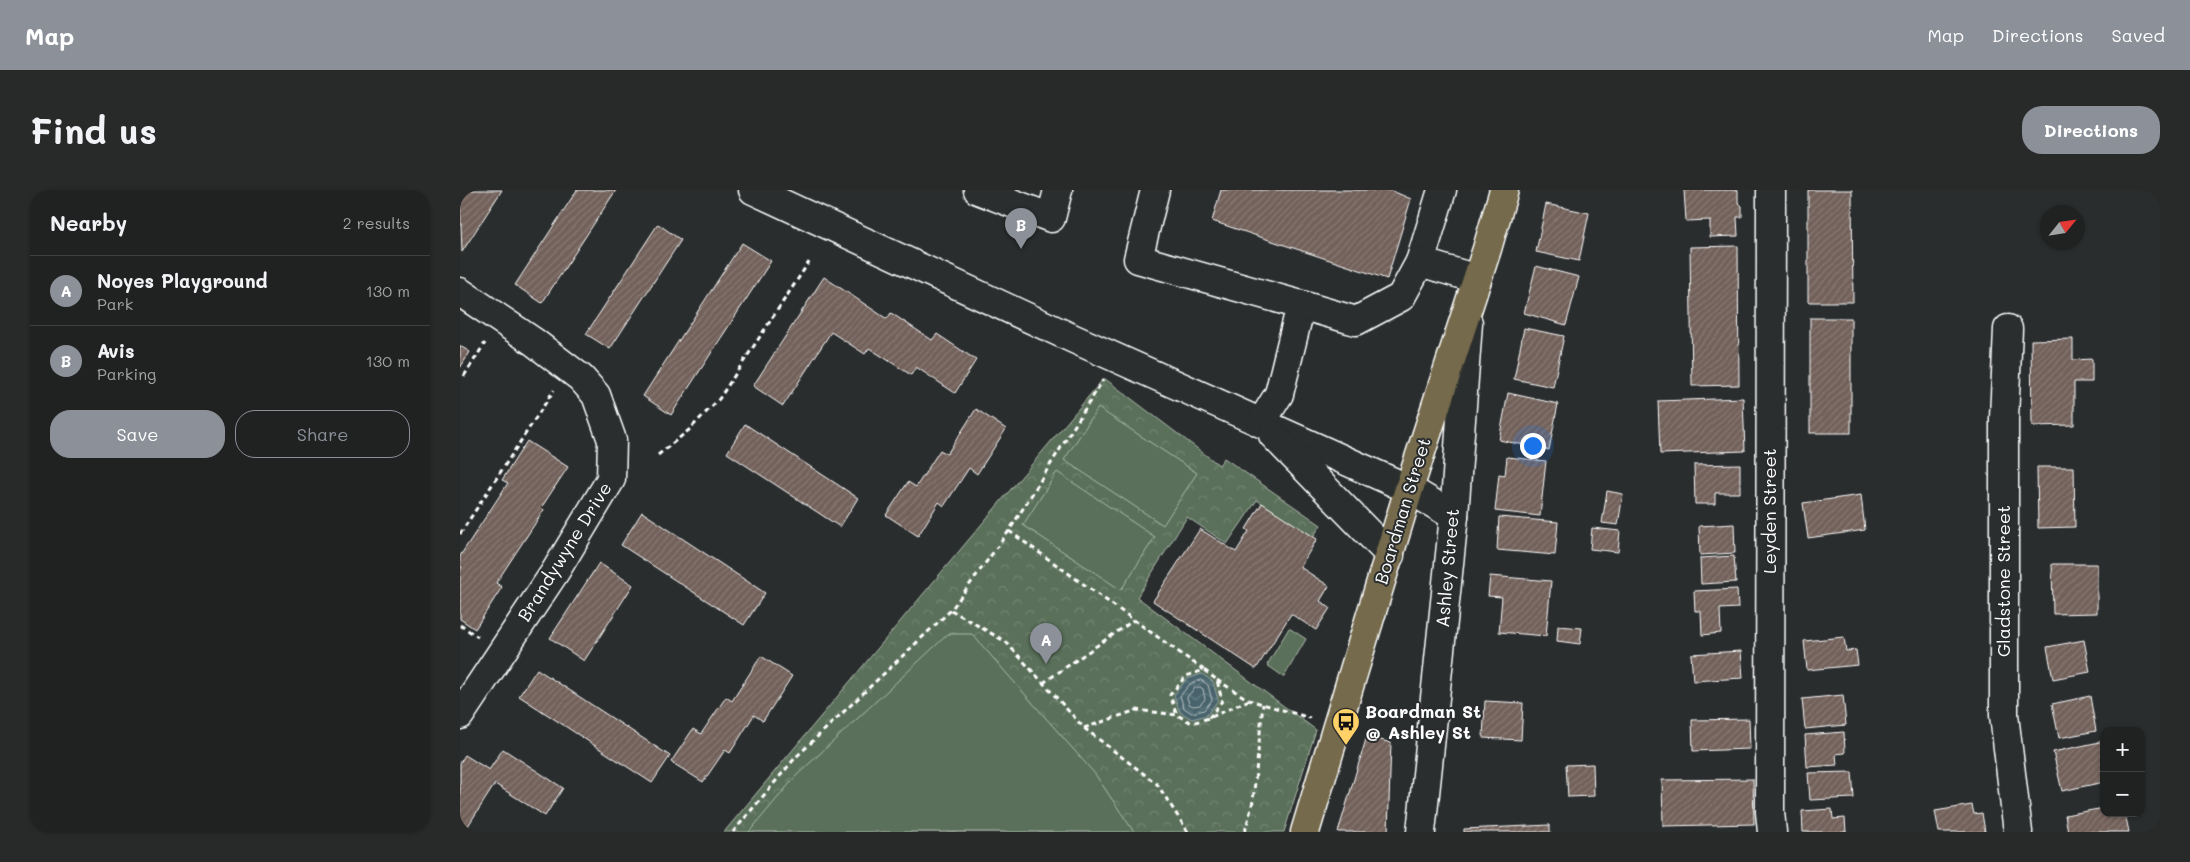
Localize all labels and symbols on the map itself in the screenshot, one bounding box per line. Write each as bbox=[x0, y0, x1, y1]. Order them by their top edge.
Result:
north arrow bbox=[2040, 205, 2085, 250]
pin: B bbox=[1005, 208, 1037, 249]
your location bbox=[1520, 433, 1546, 459]
street label: Boardman Street bbox=[1368, 434, 1436, 587]
street label: Leyden Street bbox=[1757, 448, 1781, 574]
street label: Brandywyne Drive bbox=[512, 477, 617, 626]
street label: Gladstone Street bbox=[1991, 505, 2015, 657]
street label: Ashley Street bbox=[1430, 507, 1464, 628]
pin: A bbox=[1030, 623, 1062, 664]
place label: Boardman St @ Ashley St bbox=[1365, 699, 1481, 744]
bus stop icon: Boardman St @ Ashley St bbox=[1331, 707, 1361, 746]

